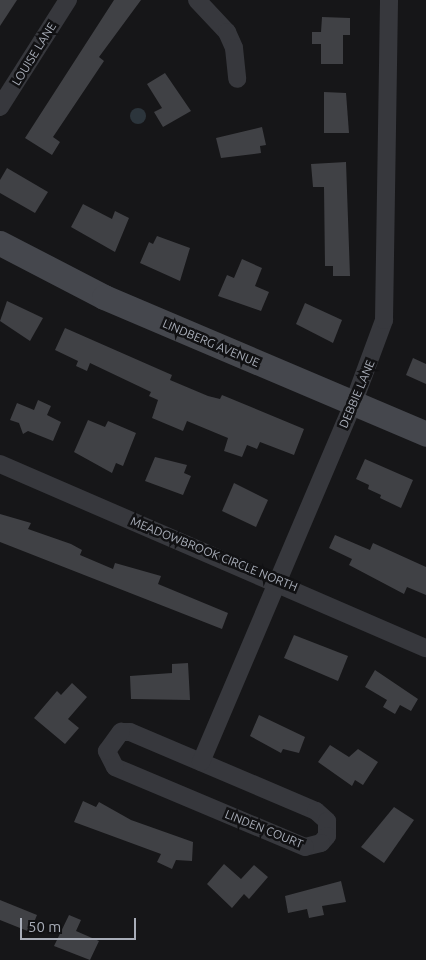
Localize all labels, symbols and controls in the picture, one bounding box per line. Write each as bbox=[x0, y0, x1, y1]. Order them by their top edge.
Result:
street label: LOUISE LANE bbox=[9, 20, 59, 88]
street label: LINDBERG AVENUE bbox=[160, 316, 262, 370]
street label: DEBBIE LANE bbox=[336, 358, 378, 430]
street label: MEADOWBROOK CIRCLE NORTH bbox=[128, 514, 300, 594]
street label: LINDEN COURT bbox=[223, 807, 305, 851]
scale bar bbox=[22, 908, 139, 940]
text: 50 m bbox=[28, 918, 61, 935]

